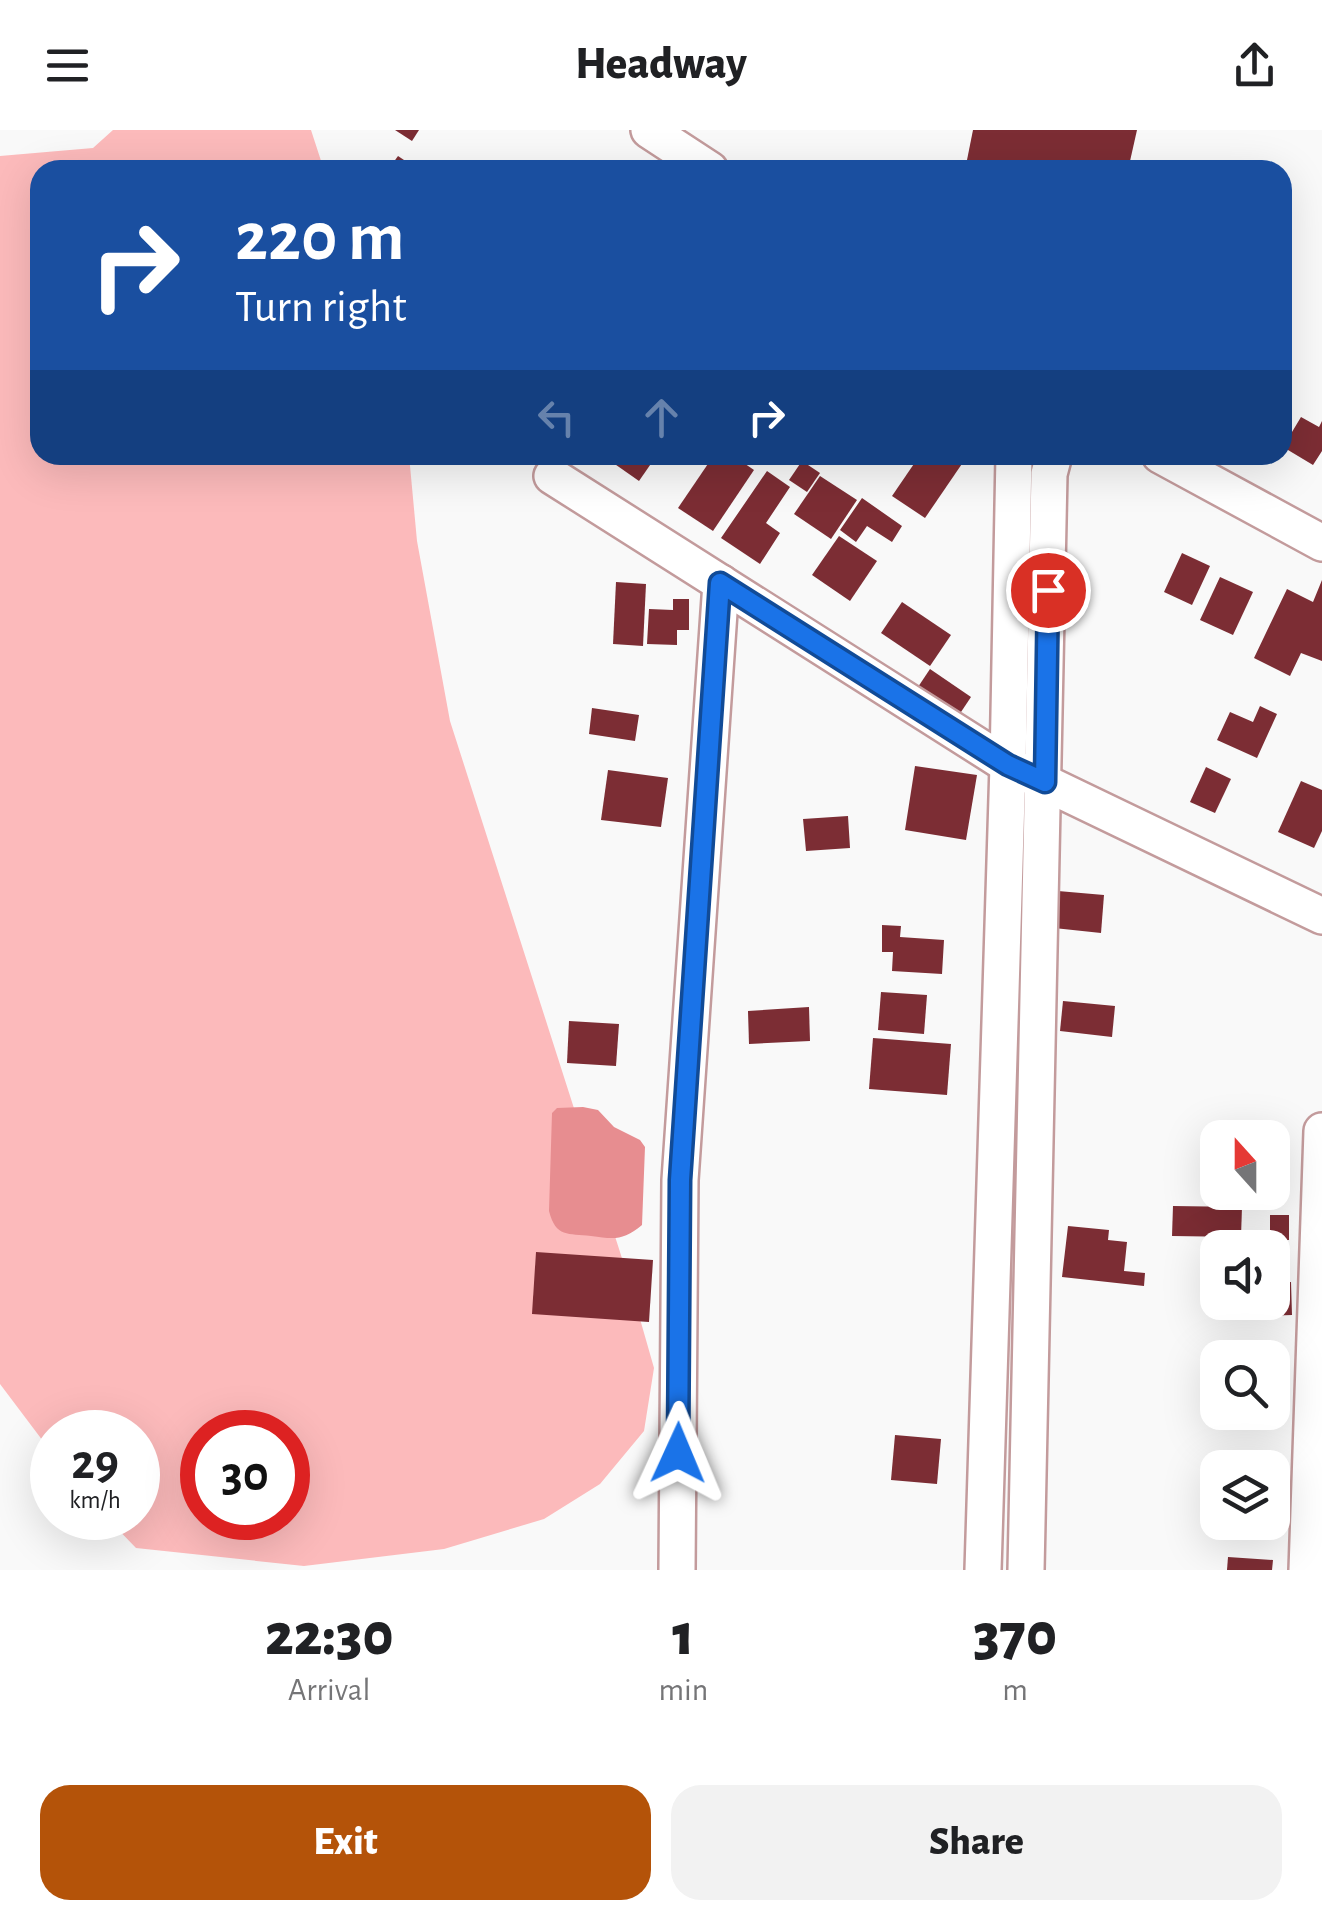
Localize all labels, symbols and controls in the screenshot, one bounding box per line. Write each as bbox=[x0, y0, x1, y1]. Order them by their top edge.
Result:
icon: menu bbox=[40, 38, 95, 93]
icon: share bbox=[1227, 38, 1282, 93]
text: Headway bbox=[575, 42, 747, 87]
icon: right bbox=[70, 200, 200, 330]
text: 220 m bbox=[235, 203, 404, 273]
text: Turn right bbox=[235, 285, 407, 330]
icon: left bbox=[529, 390, 584, 445]
icon: ahead bbox=[634, 390, 689, 445]
icon: right bbox=[739, 390, 794, 445]
pin bbox=[1006, 548, 1091, 633]
icon: arrive bbox=[1021, 563, 1076, 618]
north arrow bbox=[1200, 1120, 1290, 1210]
map controls bbox=[1200, 1120, 1290, 1540]
button: sound bbox=[1200, 1230, 1290, 1320]
button: search bbox=[1200, 1340, 1290, 1430]
position arrow bbox=[626, 1401, 730, 1505]
speed limit sign: 30 bbox=[180, 1410, 310, 1540]
text: 29 bbox=[71, 1438, 119, 1488]
button: layers bbox=[1200, 1450, 1290, 1540]
text: km/h bbox=[69, 1488, 121, 1513]
text: 22:30 bbox=[265, 1606, 394, 1666]
text: 1 bbox=[672, 1606, 694, 1666]
text: 370 bbox=[973, 1606, 1057, 1666]
text: Arrival bbox=[288, 1674, 370, 1706]
text: min bbox=[658, 1674, 708, 1706]
text: m bbox=[1002, 1674, 1028, 1706]
button: Exit bbox=[40, 1785, 651, 1900]
button: Share bbox=[671, 1785, 1282, 1900]

